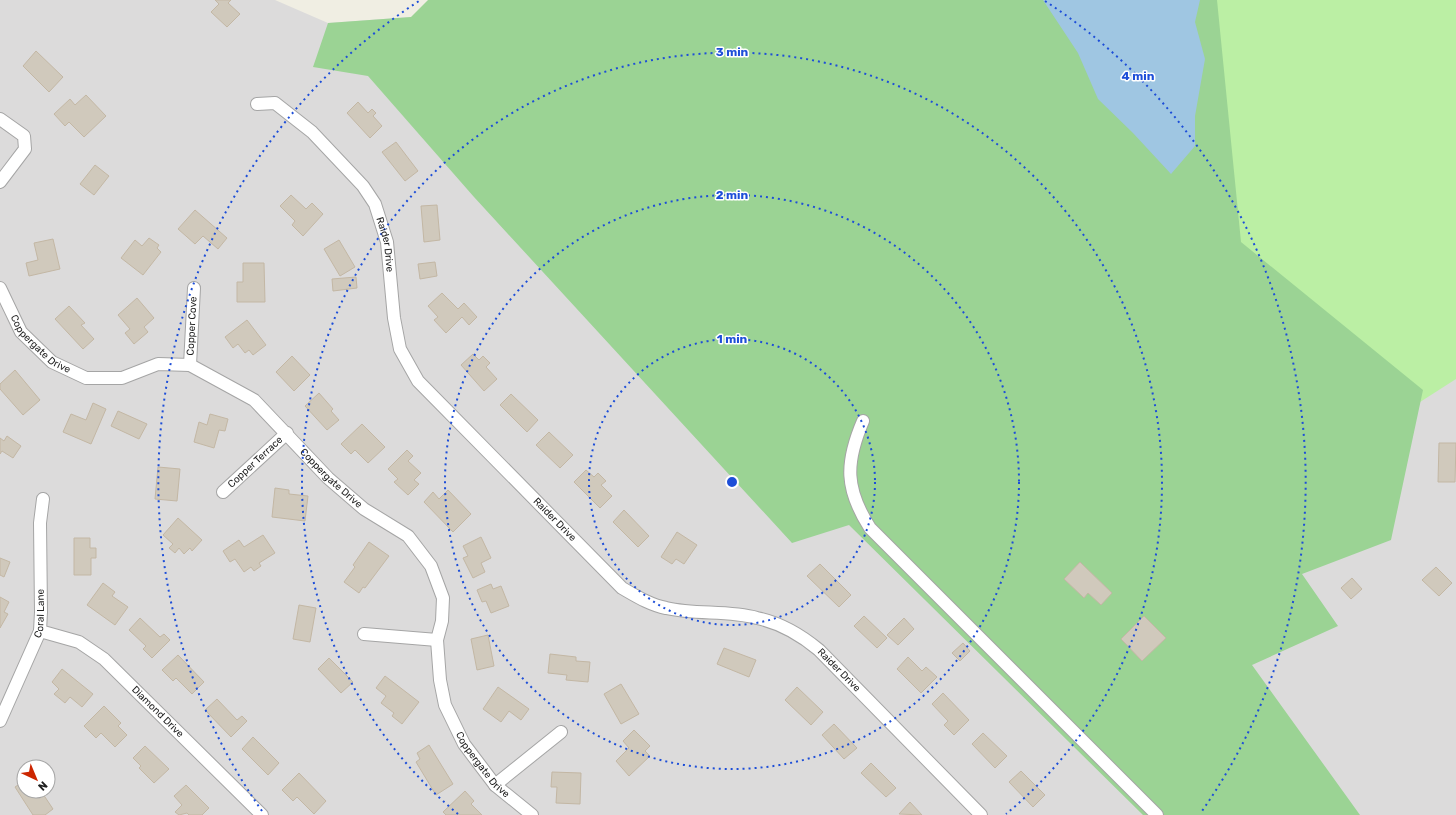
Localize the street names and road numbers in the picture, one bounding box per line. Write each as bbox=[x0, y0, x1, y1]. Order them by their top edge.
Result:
street label: Raider Drive bbox=[373, 215, 396, 273]
street label: Copper Cove bbox=[184, 296, 200, 356]
street label: Coppergate Drive bbox=[8, 313, 73, 376]
street label: Copper Terrace bbox=[225, 434, 286, 490]
street label: Coppergate Drive bbox=[297, 446, 365, 511]
street label: Raider Drive bbox=[531, 495, 579, 544]
street label: Coral Lane bbox=[32, 588, 47, 640]
street label: Raider Drive bbox=[815, 646, 863, 695]
street label: Diamond Drive bbox=[129, 684, 186, 740]
street label: Coppergate Drive bbox=[453, 730, 512, 801]

